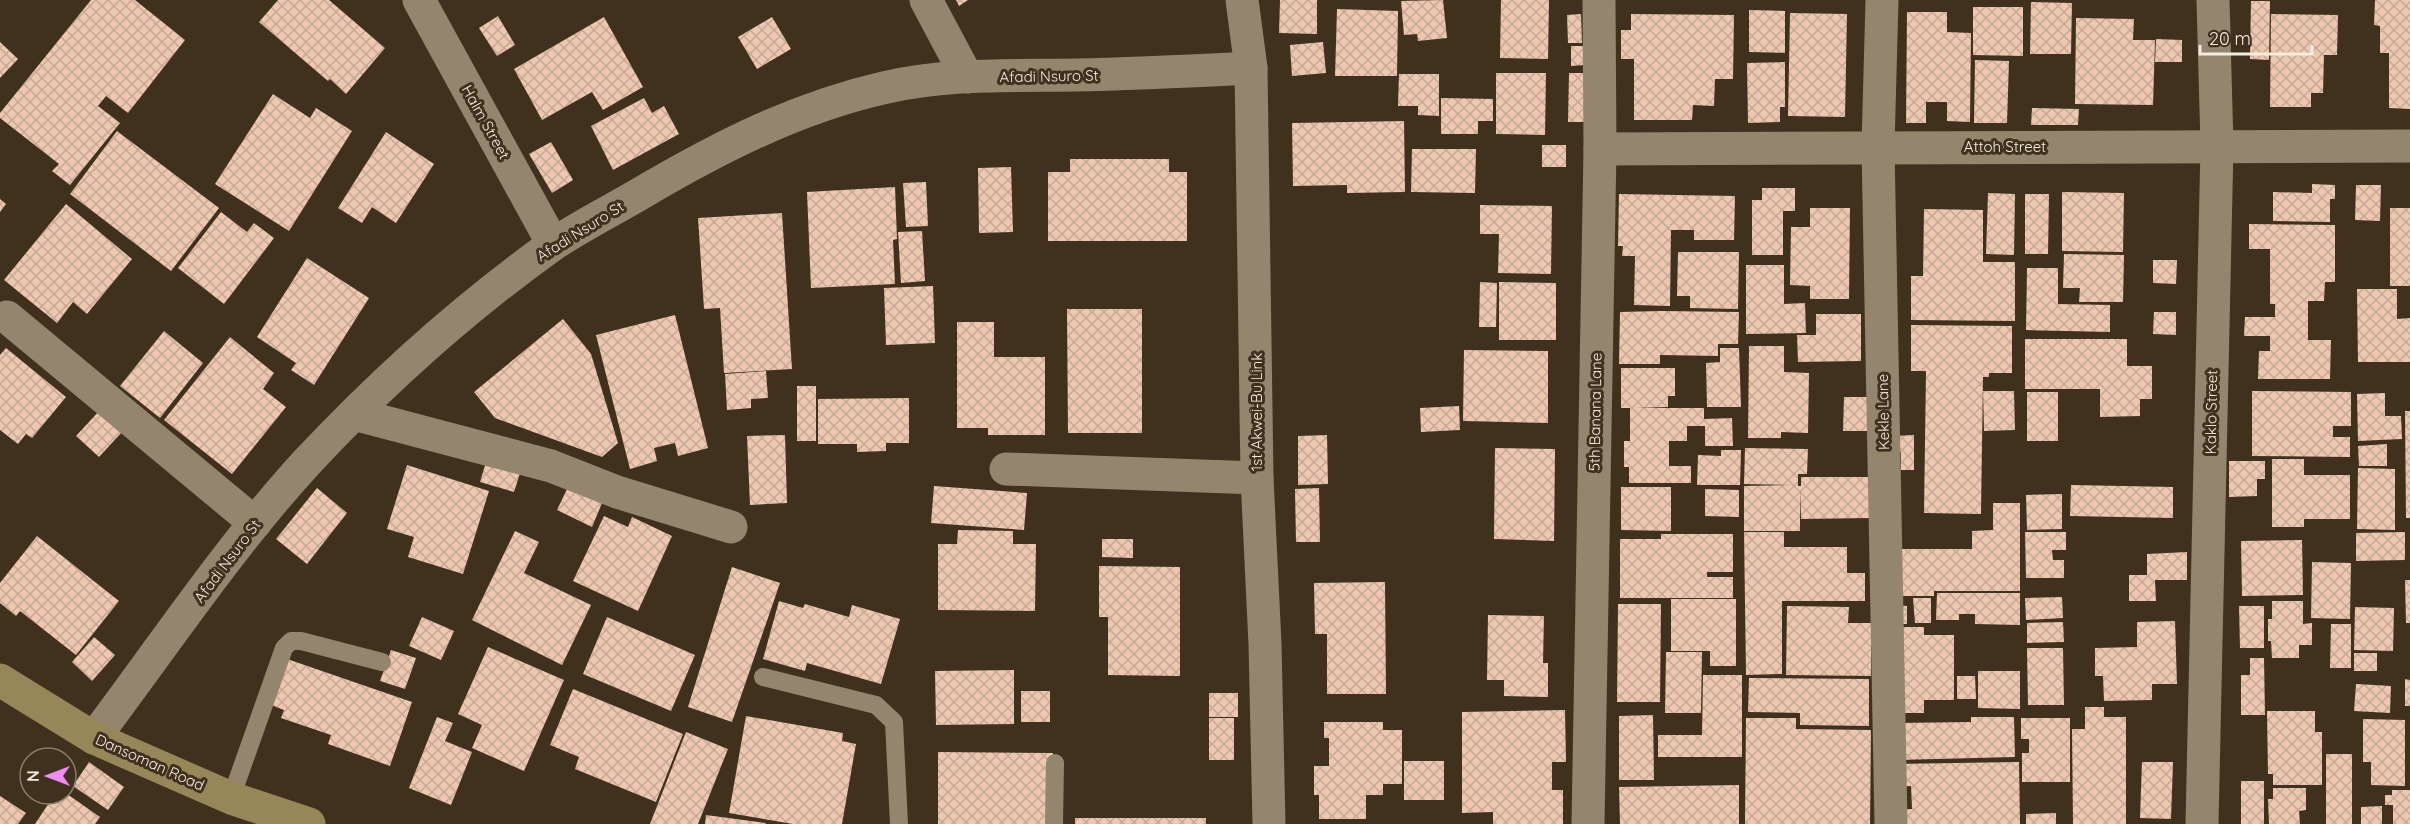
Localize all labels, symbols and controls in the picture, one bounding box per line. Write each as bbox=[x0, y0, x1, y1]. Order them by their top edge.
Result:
scale bar bbox=[2200, 18, 2312, 56]
text: 20 m bbox=[2209, 27, 2251, 50]
street label: Afadi Nsuro St bbox=[999, 66, 1099, 86]
street label: Halm Street bbox=[458, 81, 514, 163]
street label: Attoh Street bbox=[1964, 137, 2046, 156]
street label: Afadi Nsuro St bbox=[533, 197, 627, 265]
street label: 1st Akwei-Bu Link bbox=[1247, 353, 1266, 471]
street label: 5th Banana Lane bbox=[1584, 353, 1606, 471]
street label: Kaklo Street bbox=[2201, 370, 2221, 454]
street label: Kekle Lane bbox=[1873, 374, 1893, 450]
street label: Afadi Nsuro St bbox=[190, 516, 264, 606]
street label: Dansoman Road bbox=[93, 729, 207, 795]
north arrow bbox=[18, 746, 78, 806]
text: N bbox=[23, 770, 43, 782]

